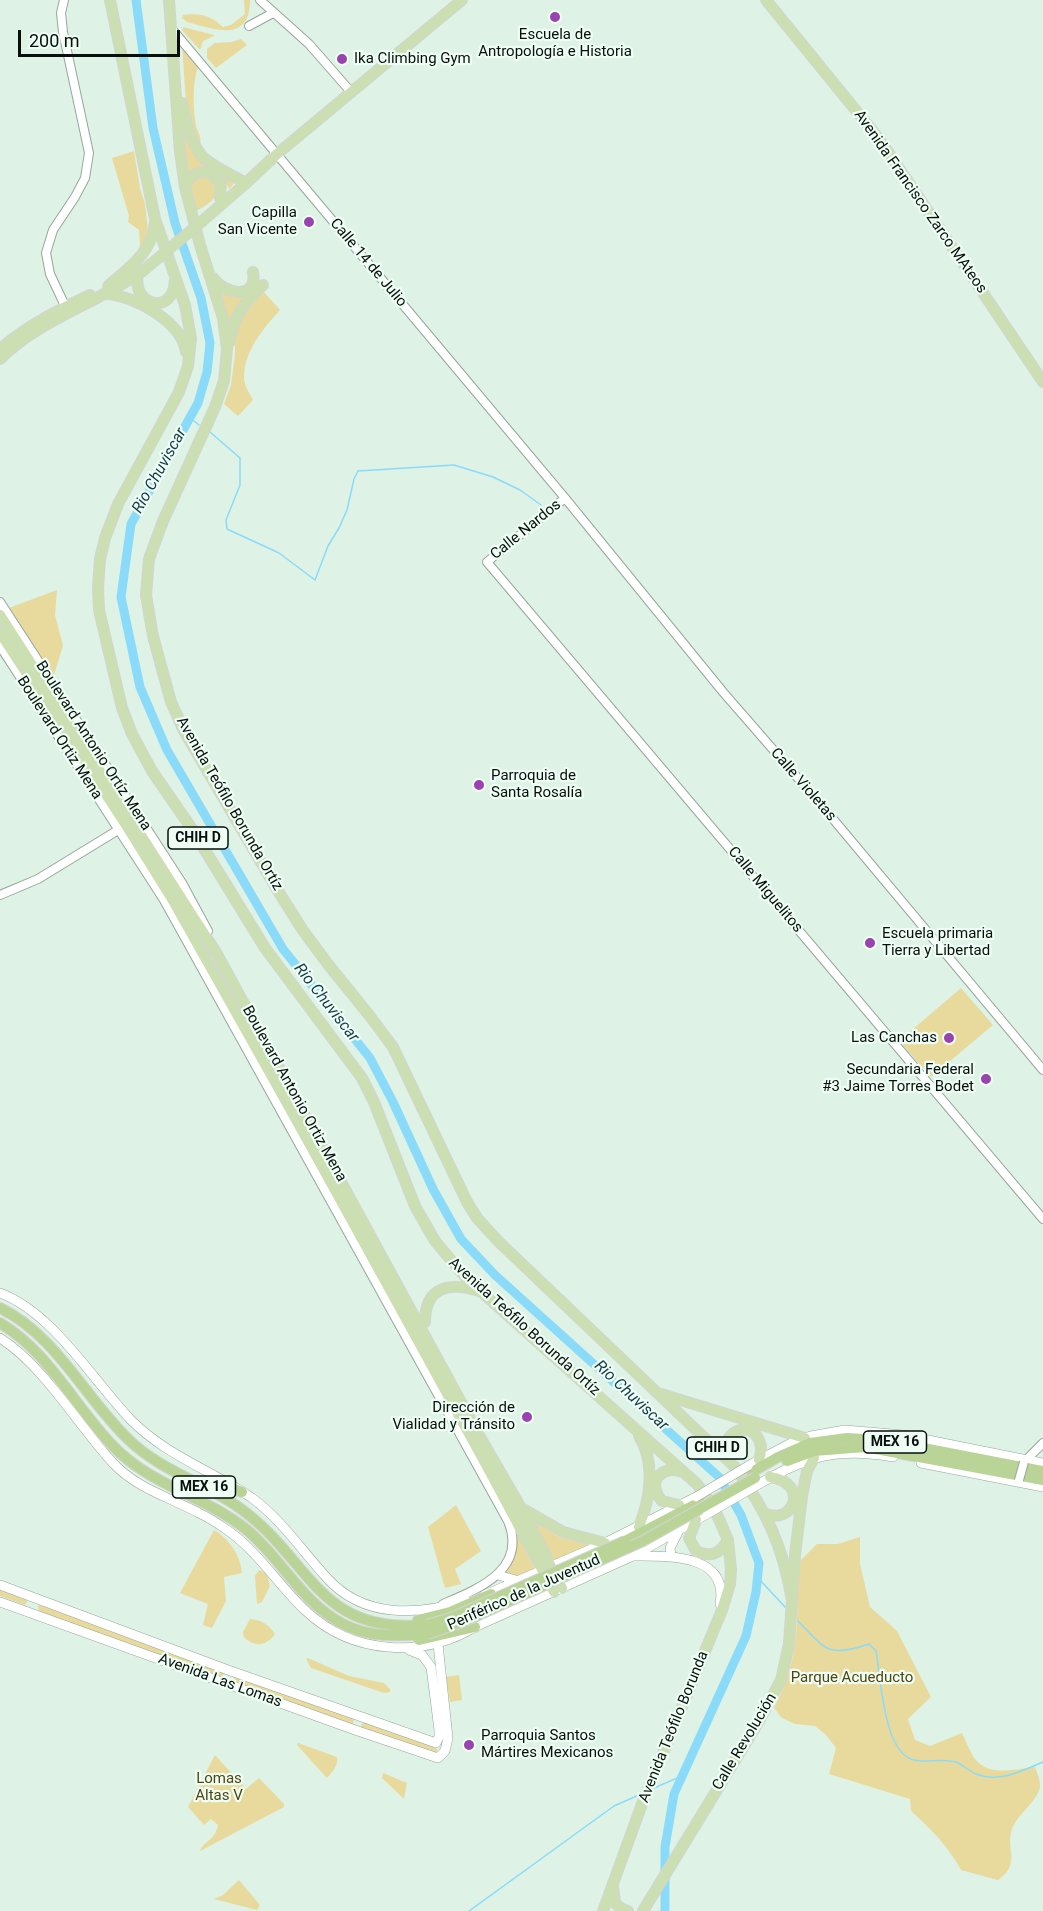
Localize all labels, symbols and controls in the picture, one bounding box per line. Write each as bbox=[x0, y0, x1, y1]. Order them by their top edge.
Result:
marker: Escuela de Antropología e Historia bbox=[548, 10, 562, 24]
scale bar bbox=[21, 18, 183, 56]
place label: Escuela de Antropología e Historia bbox=[478, 26, 632, 61]
text: 200 m bbox=[29, 30, 80, 51]
place label: Ika Climbing Gym bbox=[354, 50, 471, 68]
marker: Ika Climbing Gym bbox=[335, 52, 349, 66]
street label: Avenida Francisco Zarco MAteos bbox=[850, 107, 990, 297]
place label: Capilla San Vicente bbox=[218, 204, 297, 239]
marker: Capilla San Vicente bbox=[302, 215, 316, 229]
street label: Calle 14 de Julio bbox=[326, 215, 410, 311]
water label: Rio Chuviscar bbox=[129, 425, 191, 517]
street label: Calle Nardos bbox=[487, 496, 565, 564]
street label: Boulevard Antonio Ortíz Mena bbox=[31, 658, 155, 834]
street label: Boulevard Ortiz Mena bbox=[12, 673, 106, 803]
street label: Avenida Teófilo Borunda Ortíz bbox=[172, 714, 286, 894]
street label: Calle Violetas bbox=[766, 745, 840, 825]
place label: Parroquia de Santa Rosalía bbox=[491, 767, 582, 802]
marker: Parroquia de Santa Rosalía bbox=[472, 778, 486, 792]
road number: CHIH D bbox=[168, 827, 228, 849]
street label: Calle Miguelitos bbox=[724, 843, 806, 937]
place label: Escuela primaria Tierra y Libertad bbox=[882, 925, 993, 960]
marker: Escuela primaria Tierra y Libertad bbox=[863, 936, 877, 950]
water label: Rio Chuviscar bbox=[289, 960, 363, 1046]
street label: Boulevard Antonio Ortiz Mena bbox=[238, 1003, 350, 1185]
place label: Las Canchas bbox=[851, 1029, 937, 1047]
marker: Las Canchas bbox=[942, 1031, 956, 1045]
place label: Secundaria Federal #3 Jaime Torres Bodet bbox=[822, 1061, 974, 1096]
marker: Secundaria Federal #3 Jaime Torres Bodet bbox=[979, 1072, 993, 1086]
street label: Avenida Teófilo Borunda Ortíz bbox=[445, 1254, 603, 1400]
water label: Rio Chuviscar bbox=[590, 1357, 672, 1435]
place label: Dirección de Vialidad y Tránsito bbox=[392, 1399, 515, 1434]
marker: Dirección de Vialidad y Tránsito bbox=[520, 1410, 534, 1424]
road number: MEX 16 bbox=[864, 1431, 926, 1453]
road number: CHIH D bbox=[687, 1437, 747, 1459]
road number: MEX 16 bbox=[172, 1476, 236, 1498]
street label: Periférico de la Juventud bbox=[445, 1551, 603, 1635]
street label: Avenida Teófilo Borunda bbox=[635, 1649, 713, 1805]
street label: Avenida Las Lomas bbox=[156, 1650, 284, 1712]
park label: Parque Acueducto bbox=[791, 1669, 913, 1687]
street label: Calle Revolución bbox=[709, 1690, 781, 1794]
place label: Parroquia Santos Mártires Mexicanos bbox=[481, 1727, 613, 1762]
marker: Parroquia Santos Mártires Mexicanos bbox=[462, 1738, 476, 1752]
park label: Lomas Altas V bbox=[195, 1770, 243, 1805]

